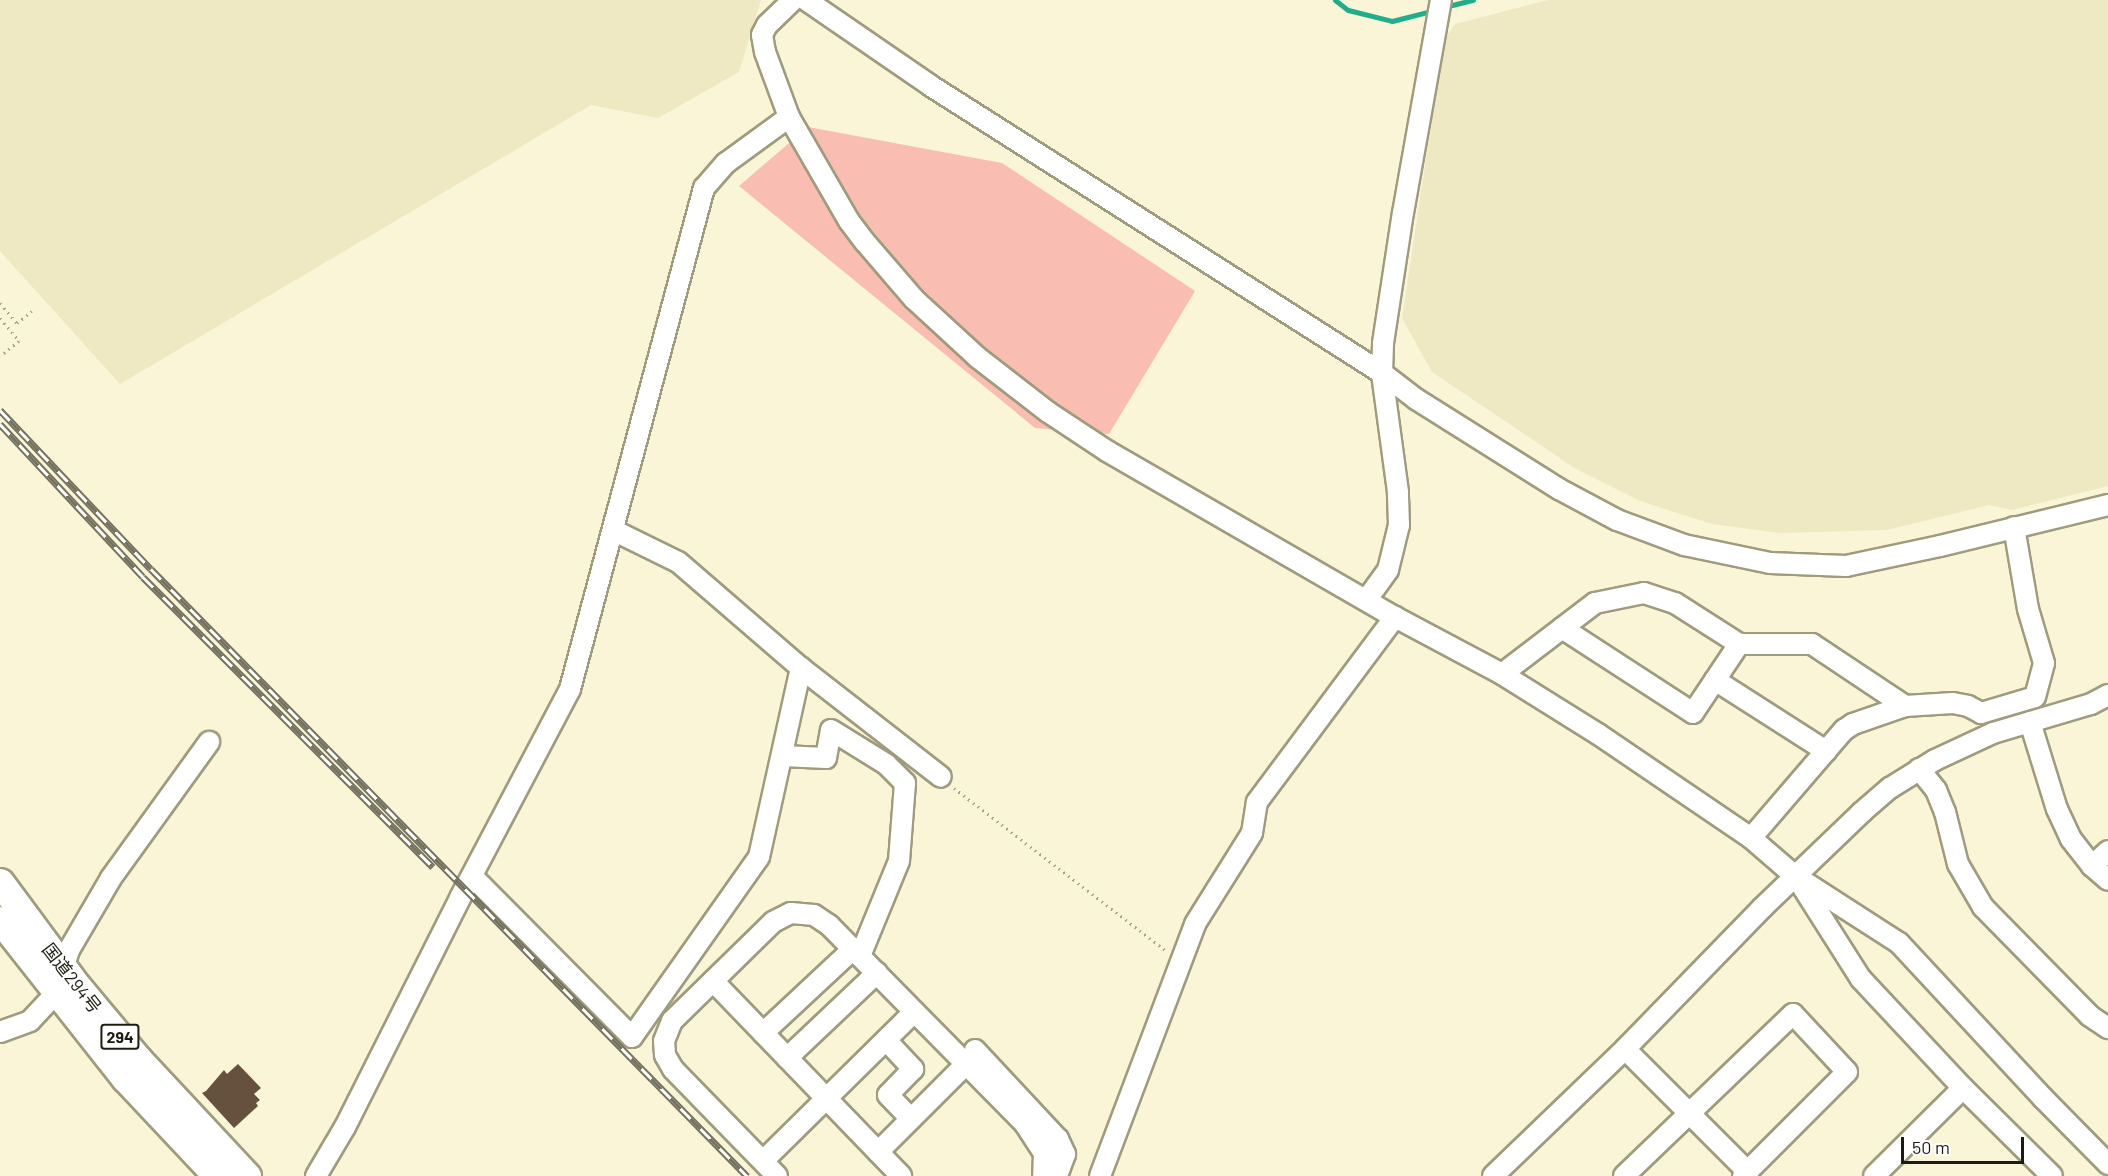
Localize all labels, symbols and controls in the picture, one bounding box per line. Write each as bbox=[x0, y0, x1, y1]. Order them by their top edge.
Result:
street label: 国道294号 bbox=[38, 939, 106, 1017]
road number: 294 bbox=[99, 1024, 141, 1050]
scale bar bbox=[1904, 1125, 2027, 1163]
text: 50 m bbox=[1912, 1136, 1950, 1158]

